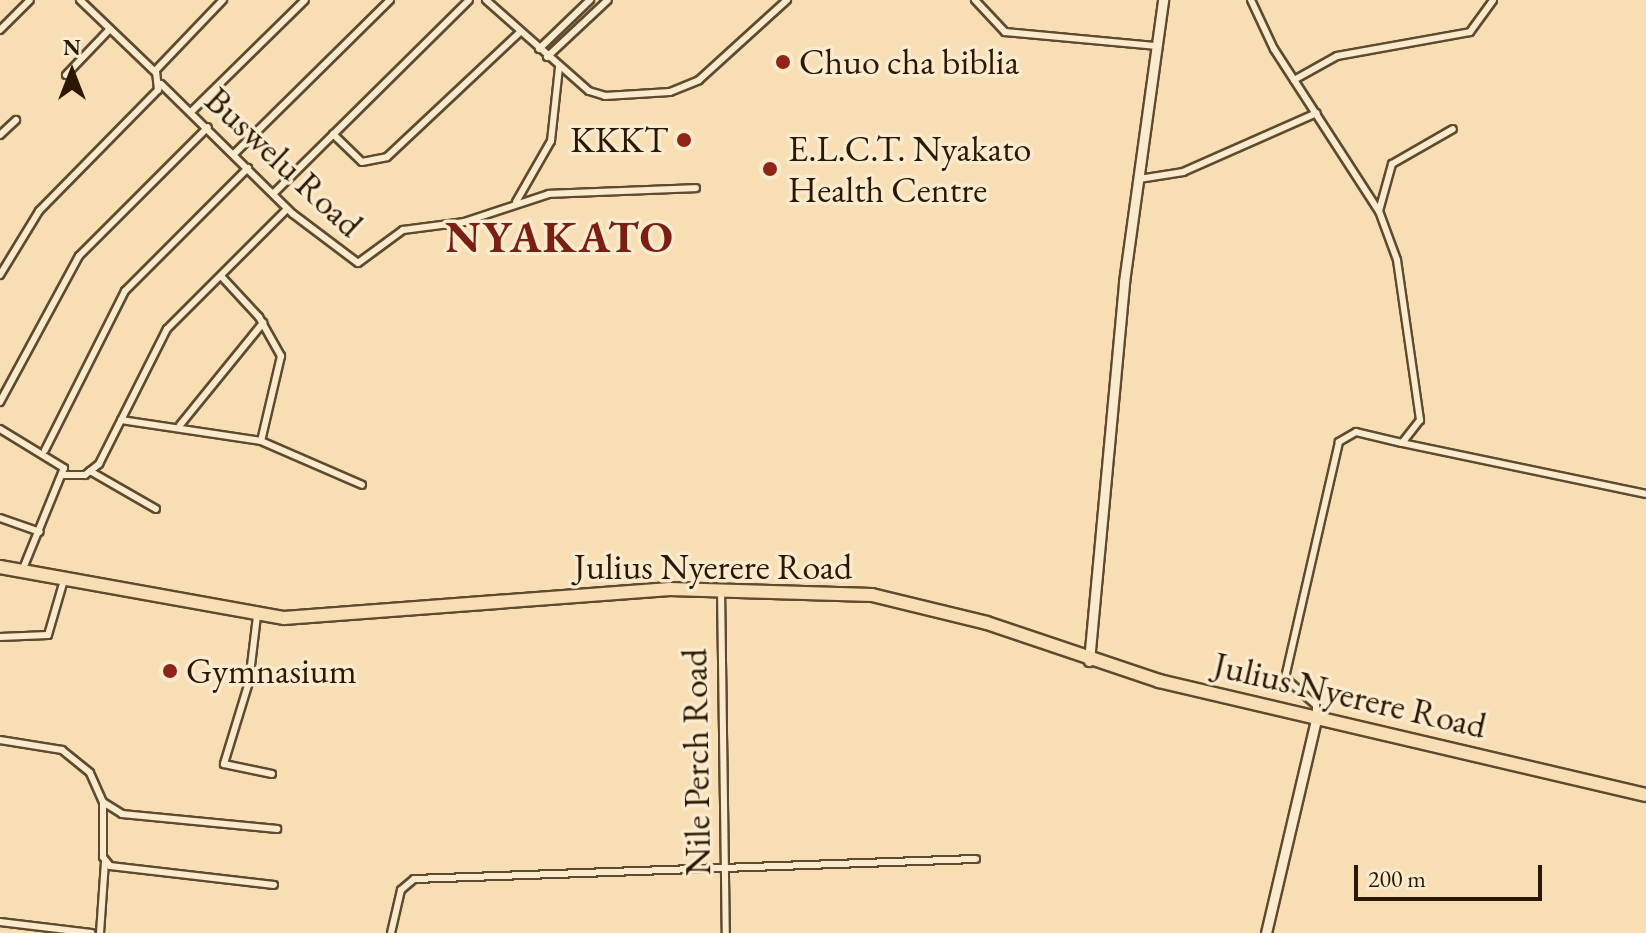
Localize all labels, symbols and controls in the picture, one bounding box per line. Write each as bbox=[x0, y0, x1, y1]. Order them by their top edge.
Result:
north arrow bbox=[32, 32, 112, 112]
text: N bbox=[63, 33, 81, 62]
place label: Chuo cha biblia bbox=[799, 40, 1019, 84]
marker: Chuo cha biblia bbox=[774, 53, 792, 71]
street label: Buswelu Road bbox=[196, 78, 372, 246]
place label: KKKT bbox=[570, 118, 668, 162]
place label: E.L.C.T. Nyakato Health Centre bbox=[788, 126, 1031, 211]
marker: KKKT bbox=[675, 131, 693, 149]
marker: E.L.C.T. Nyakato Health Centre bbox=[759, 158, 781, 180]
district label: NYAKATO bbox=[445, 211, 675, 263]
street label: Julius Nyerere Road bbox=[574, 545, 852, 589]
street label: Julius Nyerere Road bbox=[1209, 643, 1491, 747]
street label: Nile Perch Road bbox=[672, 648, 720, 876]
place label: Gymnasium bbox=[186, 649, 357, 693]
marker: Gymnasium bbox=[161, 662, 179, 680]
scale bar bbox=[1358, 849, 1546, 899]
text: 200 m bbox=[1368, 863, 1426, 894]

